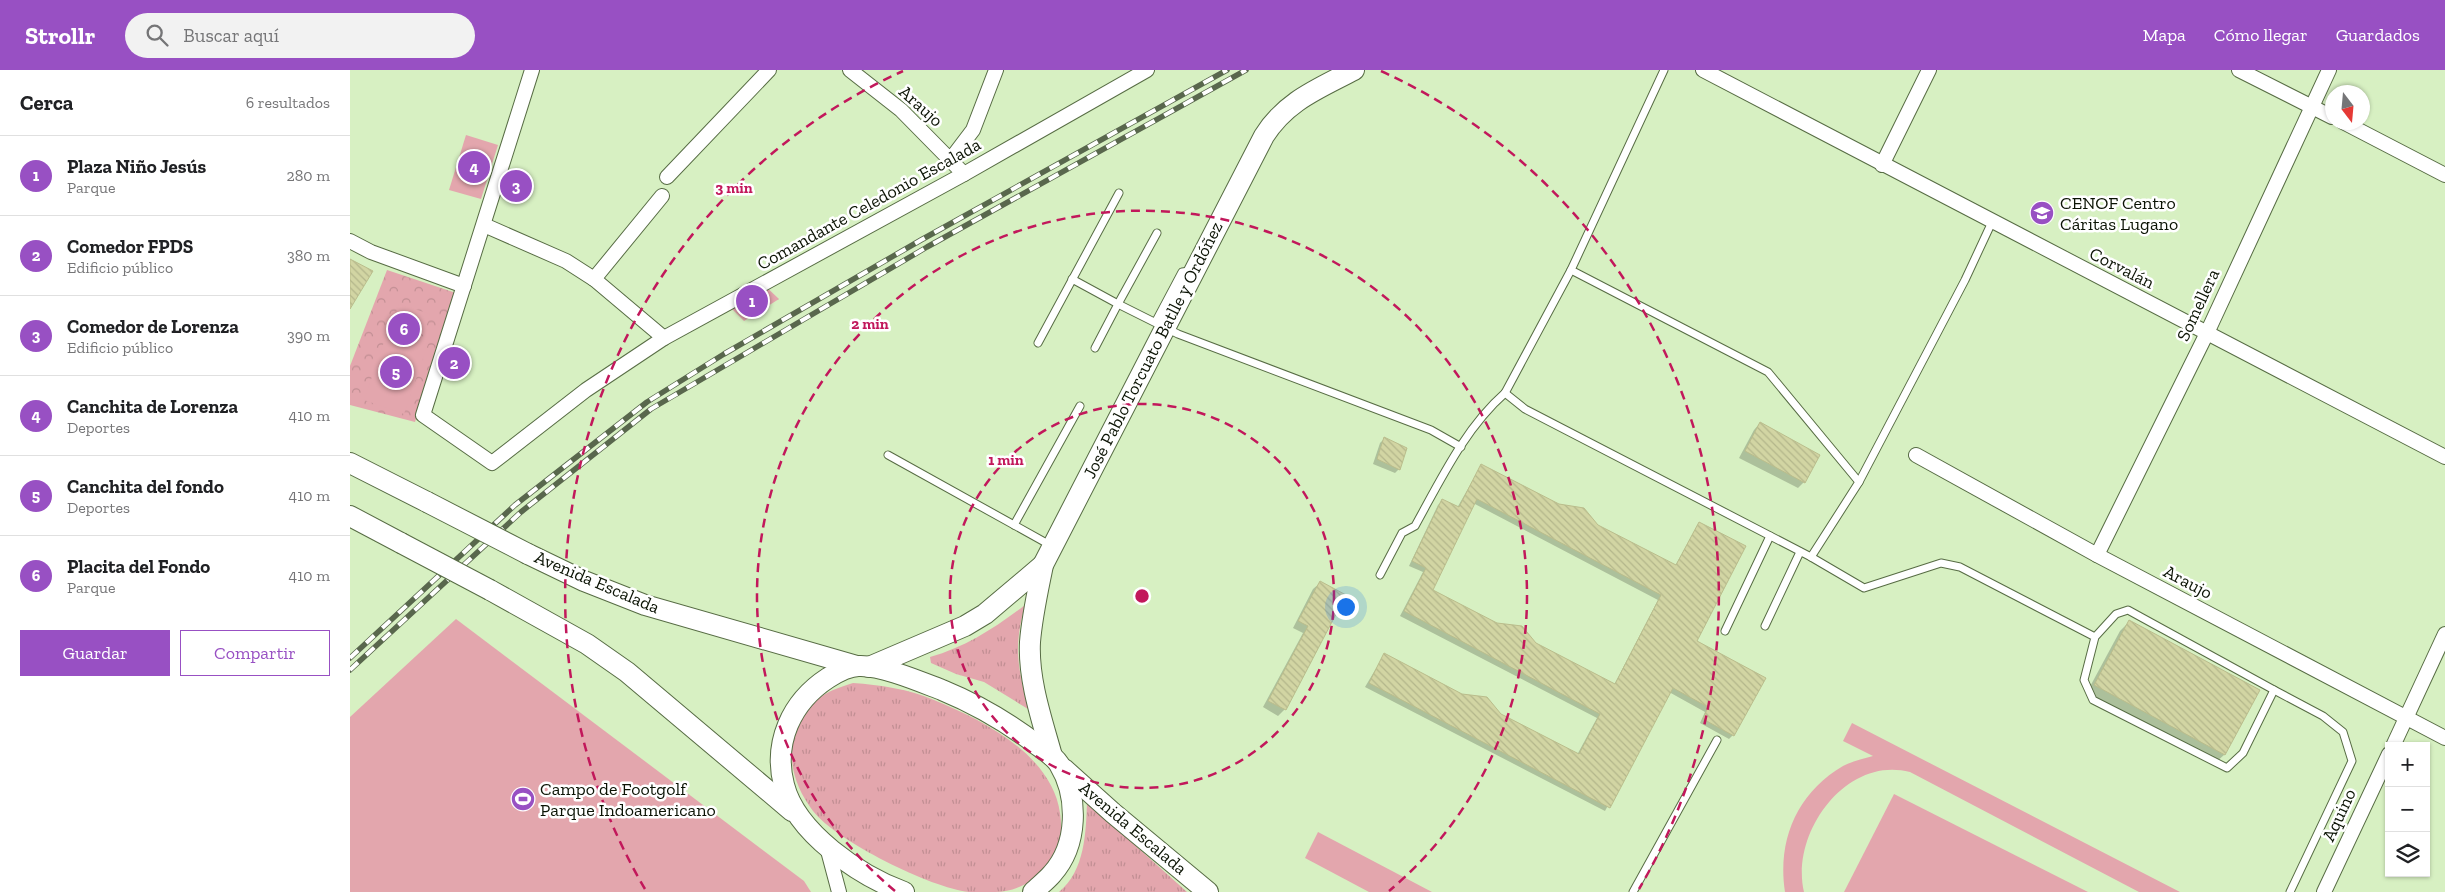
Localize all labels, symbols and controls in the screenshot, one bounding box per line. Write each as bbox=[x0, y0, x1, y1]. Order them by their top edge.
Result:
search box bbox=[125, 13, 475, 58]
text: Strollr bbox=[25, 21, 95, 50]
icon: search bbox=[143, 21, 171, 49]
text: Buscar aquí bbox=[183, 24, 279, 47]
text: Mapa bbox=[2143, 24, 2186, 46]
text: Cómo llegar bbox=[2214, 24, 2308, 46]
text: Guardados bbox=[2336, 24, 2420, 46]
street label: Araujo bbox=[894, 80, 948, 132]
north arrow bbox=[2325, 85, 2370, 130]
text: Cerca bbox=[20, 90, 73, 115]
text: 6 resultados bbox=[246, 93, 330, 112]
street label: Comandante Celedonio Escalada bbox=[753, 133, 985, 275]
pin: 4 bbox=[458, 148, 490, 186]
text: Plaza Niño Jesús bbox=[67, 155, 206, 178]
text: 1 bbox=[33, 166, 39, 185]
text: 280 m bbox=[286, 166, 330, 185]
pin: 3 bbox=[500, 167, 532, 205]
text: Parque bbox=[67, 178, 116, 197]
text: 3 min bbox=[715, 179, 753, 197]
place label: CENOF Centro Cáritas Lugano bbox=[2060, 192, 2178, 235]
school or university icon: CENOF Centro Cáritas Lugano bbox=[2029, 200, 2055, 226]
street label: José Pablo Torcuato Batlle y Ordóñez bbox=[1078, 218, 1228, 482]
text: Comedor FPDS bbox=[67, 235, 193, 258]
street label: Corvalán bbox=[2086, 242, 2159, 294]
text: 2 bbox=[32, 246, 40, 265]
text: 380 m bbox=[287, 246, 330, 265]
text: Edificio público bbox=[67, 258, 173, 277]
street label: Somellera bbox=[2172, 265, 2224, 345]
pin: 1 bbox=[736, 282, 768, 320]
pin: 6 bbox=[388, 310, 420, 348]
text: Comedor de Lorenza bbox=[67, 315, 239, 338]
text: 2 min bbox=[851, 315, 889, 333]
text: 3 bbox=[32, 326, 40, 345]
text: 390 m bbox=[287, 326, 330, 345]
text: Edificio público bbox=[67, 338, 173, 357]
pin: 2 bbox=[438, 344, 470, 382]
pin: 5 bbox=[380, 353, 412, 391]
text: Canchita de Lorenza bbox=[67, 395, 238, 418]
text: 4 bbox=[31, 406, 41, 425]
text: 410 m bbox=[289, 406, 330, 425]
text: Deportes bbox=[67, 418, 130, 437]
text: 1 min bbox=[988, 451, 1024, 469]
text: Canchita del fondo bbox=[67, 475, 224, 498]
text: 5 bbox=[32, 486, 40, 505]
text: 410 m bbox=[289, 486, 330, 505]
text: Deportes bbox=[67, 498, 130, 517]
street label: Avenida Escalada bbox=[531, 546, 663, 618]
text: Placita del Fondo bbox=[67, 555, 210, 578]
street label: Araujo bbox=[2160, 560, 2216, 604]
text: 6 bbox=[32, 566, 40, 585]
text: 410 m bbox=[289, 566, 330, 585]
text: Parque bbox=[67, 578, 116, 597]
centre of rings bbox=[1133, 587, 1151, 605]
your location bbox=[1333, 594, 1359, 620]
button: Guardar bbox=[20, 630, 170, 676]
button: Compartir bbox=[180, 630, 330, 676]
map controls bbox=[2385, 742, 2430, 877]
button: + bbox=[2385, 742, 2430, 787]
street label: Avenida Escalada bbox=[1075, 777, 1192, 880]
place label: Campo de Footgolf Parque Indoamericano bbox=[540, 778, 716, 821]
street label: Aquino bbox=[2317, 785, 2361, 845]
sports icon: Campo de Footgolf Parque Indoamericano bbox=[510, 786, 536, 812]
button: − bbox=[2385, 787, 2430, 832]
button: layers bbox=[2385, 832, 2430, 877]

